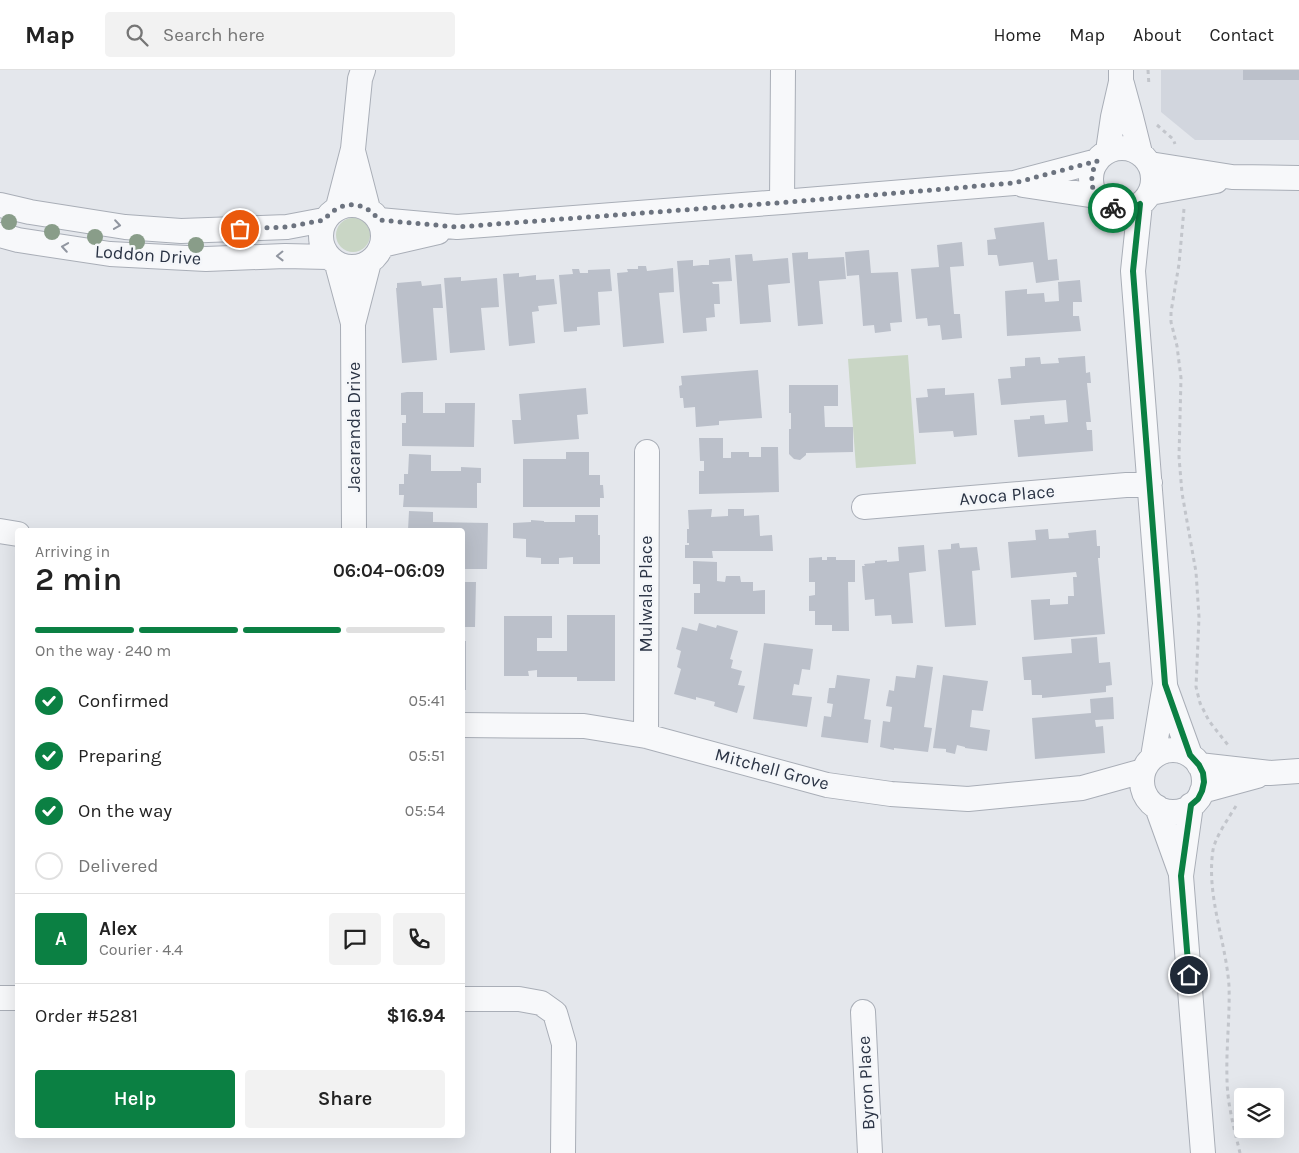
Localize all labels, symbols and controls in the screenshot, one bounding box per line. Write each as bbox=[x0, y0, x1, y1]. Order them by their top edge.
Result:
search box bbox=[105, 12, 455, 57]
text: Map bbox=[25, 21, 75, 49]
icon: search bbox=[123, 21, 151, 49]
text: Search here bbox=[163, 24, 265, 46]
text: Home bbox=[993, 24, 1041, 46]
text: Map bbox=[1069, 24, 1105, 46]
text: About bbox=[1133, 24, 1182, 46]
text: Contact bbox=[1210, 24, 1274, 46]
courier bbox=[1088, 183, 1138, 233]
icon: bike bbox=[1099, 194, 1127, 222]
pin bbox=[219, 208, 261, 250]
icon: bag bbox=[226, 215, 254, 243]
one-way arrow bbox=[113, 220, 121, 230]
street label: Loddon Drive bbox=[94, 240, 202, 270]
one-way arrow bbox=[61, 243, 70, 253]
one-way arrow bbox=[275, 251, 283, 261]
street label: Jacaranda Drive bbox=[343, 362, 365, 492]
street label: Avoca Place bbox=[958, 480, 1056, 510]
street label: Mulwala Place bbox=[635, 536, 657, 652]
text: Arriving in bbox=[35, 542, 110, 561]
text: 06:04–06:09 bbox=[333, 560, 445, 582]
text: 2 min bbox=[35, 561, 122, 598]
text: On the way · 240 m bbox=[35, 641, 171, 660]
icon: check bbox=[35, 687, 63, 715]
text: Confirmed bbox=[78, 690, 169, 712]
text: 05:41 bbox=[409, 691, 445, 710]
icon: check bbox=[35, 742, 63, 770]
street label: Mitchell Grove bbox=[712, 743, 832, 795]
text: Preparing bbox=[78, 745, 161, 767]
text: 05:51 bbox=[408, 746, 445, 765]
icon: check bbox=[35, 797, 63, 825]
text: On the way bbox=[78, 800, 172, 822]
text: 05:54 bbox=[405, 801, 445, 820]
text: Delivered bbox=[78, 855, 158, 877]
button: chat bbox=[329, 913, 381, 965]
button: phone bbox=[393, 913, 445, 965]
text: Alex bbox=[99, 918, 137, 940]
text: A bbox=[55, 928, 67, 950]
text: Courier · 4.4 bbox=[99, 940, 183, 959]
pin bbox=[1168, 954, 1210, 996]
icon: home bbox=[1175, 961, 1203, 989]
text: Order #5281 bbox=[35, 1005, 138, 1027]
text: $16.94 bbox=[387, 1005, 445, 1027]
street label: Byron Place bbox=[853, 1035, 879, 1131]
button: Help bbox=[35, 1070, 235, 1128]
button: Share bbox=[245, 1070, 445, 1128]
map controls bbox=[1234, 1088, 1284, 1138]
button: layers bbox=[1234, 1088, 1284, 1138]

